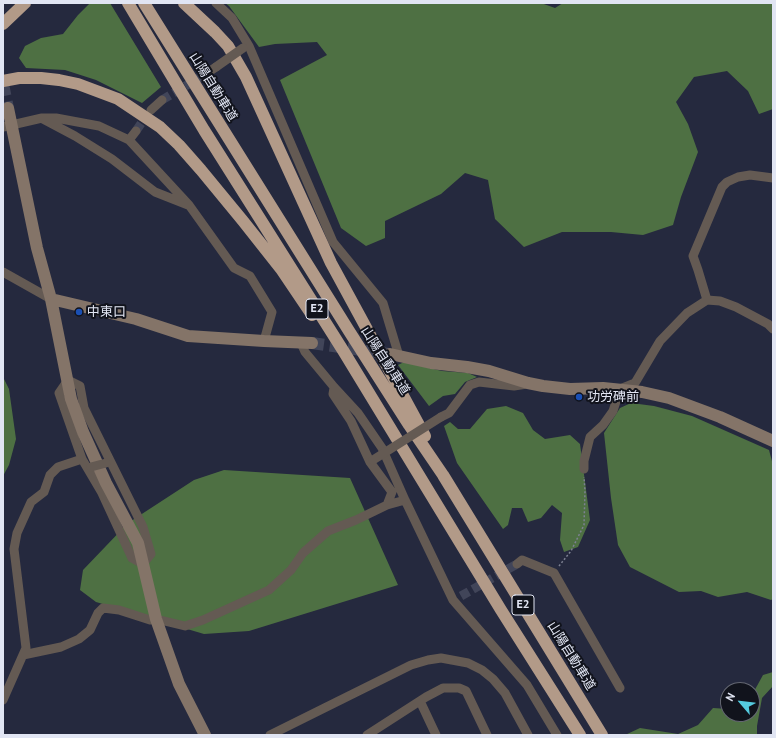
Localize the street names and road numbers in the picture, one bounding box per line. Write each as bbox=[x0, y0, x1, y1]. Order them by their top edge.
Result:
street label: 山陽自動車道 bbox=[186, 50, 240, 124]
road number: E2 bbox=[306, 299, 328, 319]
street label: 山陽自動車道 bbox=[357, 324, 413, 398]
road number: E2 bbox=[512, 595, 534, 615]
street label: 山陽自動車道 bbox=[544, 619, 598, 693]

